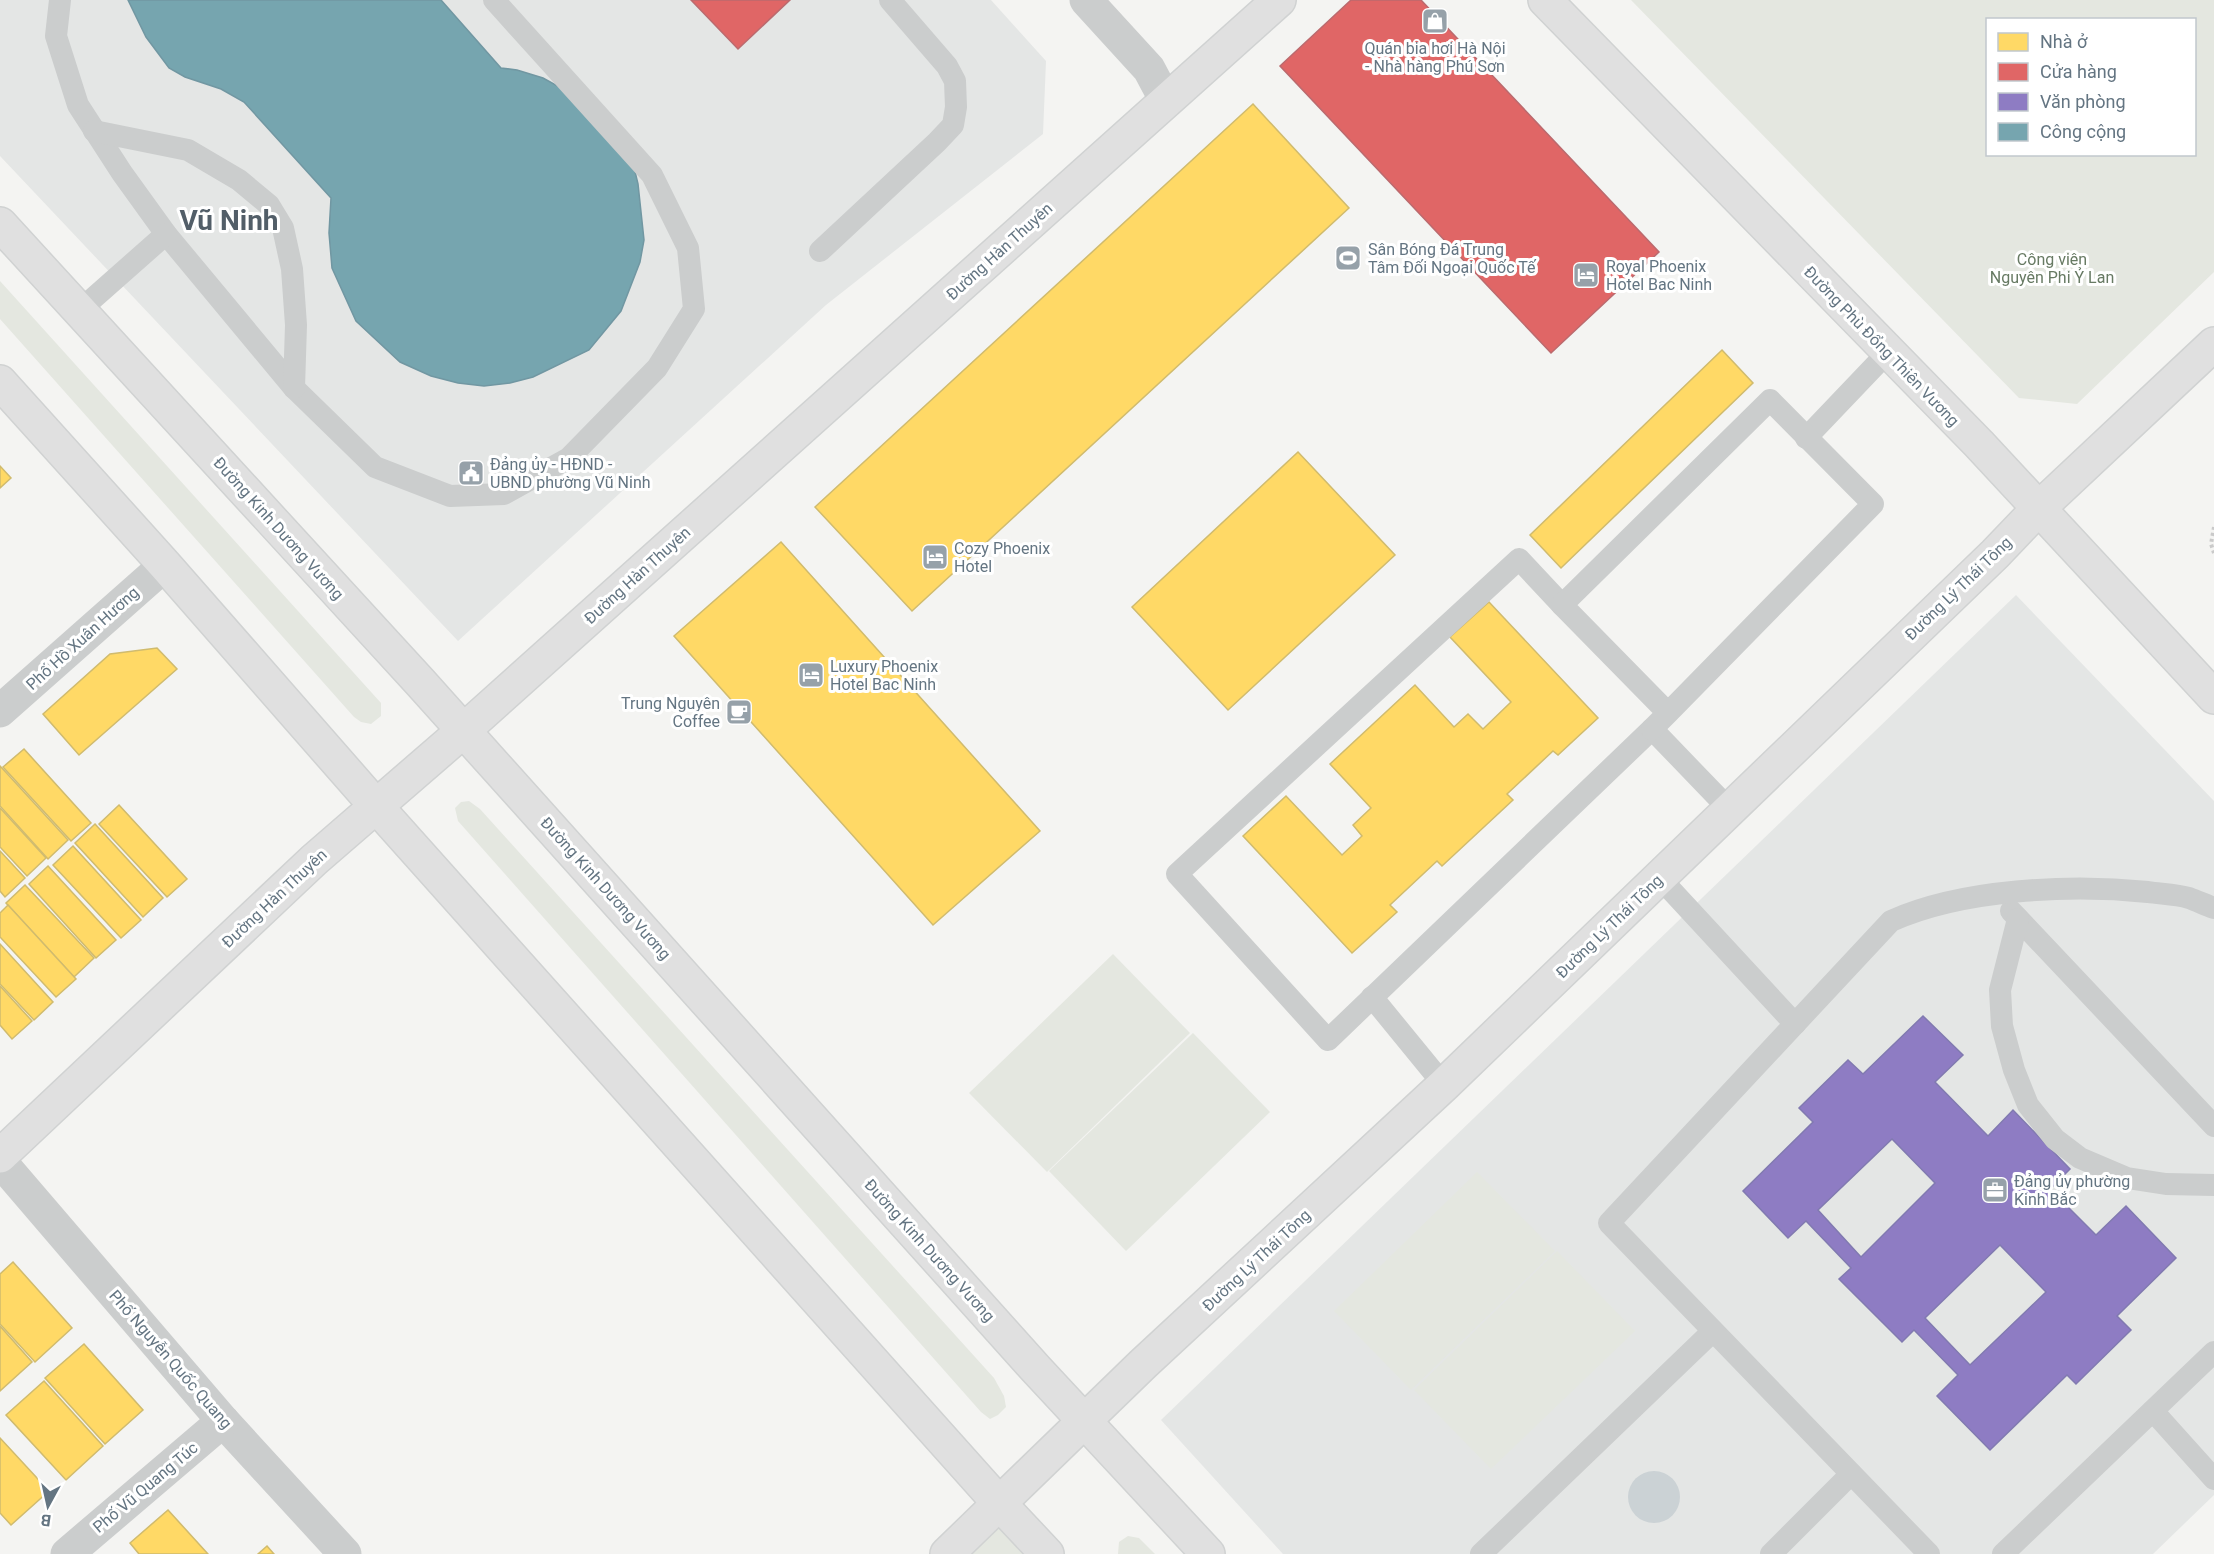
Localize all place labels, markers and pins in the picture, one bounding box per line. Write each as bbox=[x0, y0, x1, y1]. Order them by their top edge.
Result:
shop icon: Quán bia hơi Hà Nội - Nhà hàng Phú Sơn bbox=[1420, 6, 1450, 36]
place label: Quán bia hơi Hà Nội - Nhà hàng Phú Sơn bbox=[1364, 39, 1506, 76]
place label: Sân Bóng Đá Trung Tâm Đối Ngoại Quốc Tế bbox=[1368, 240, 1537, 277]
sports icon: Sân Bóng Đá Trung Tâm Đối Ngoại Quốc Tế bbox=[1333, 243, 1363, 273]
place label: Royal Phoenix Hotel Bac Ninh bbox=[1606, 257, 1712, 294]
hotel icon: Royal Phoenix Hotel Bac Ninh bbox=[1571, 260, 1601, 290]
place label: Đảng ủy - HĐND - UBND phường Vũ Ninh bbox=[490, 455, 651, 492]
public building icon: Đảng ủy - HĐND - UBND phường Vũ Ninh bbox=[456, 458, 486, 488]
place label: Cozy Phoenix Hotel bbox=[954, 539, 1050, 576]
hotel icon: Cozy Phoenix Hotel bbox=[920, 542, 950, 572]
place label: Luxury Phoenix Hotel Bac Ninh bbox=[830, 657, 938, 694]
hotel icon: Luxury Phoenix Hotel Bac Ninh bbox=[796, 660, 826, 690]
place label: Trung Nguyên Coffee bbox=[621, 694, 720, 731]
cafe icon: Trung Nguyên Coffee bbox=[724, 697, 754, 727]
place label: Đảng ủy phường Kinh Bắc bbox=[2014, 1172, 2130, 1209]
office icon: Đảng ủy phường Kinh Bắc bbox=[1980, 1175, 2010, 1205]

